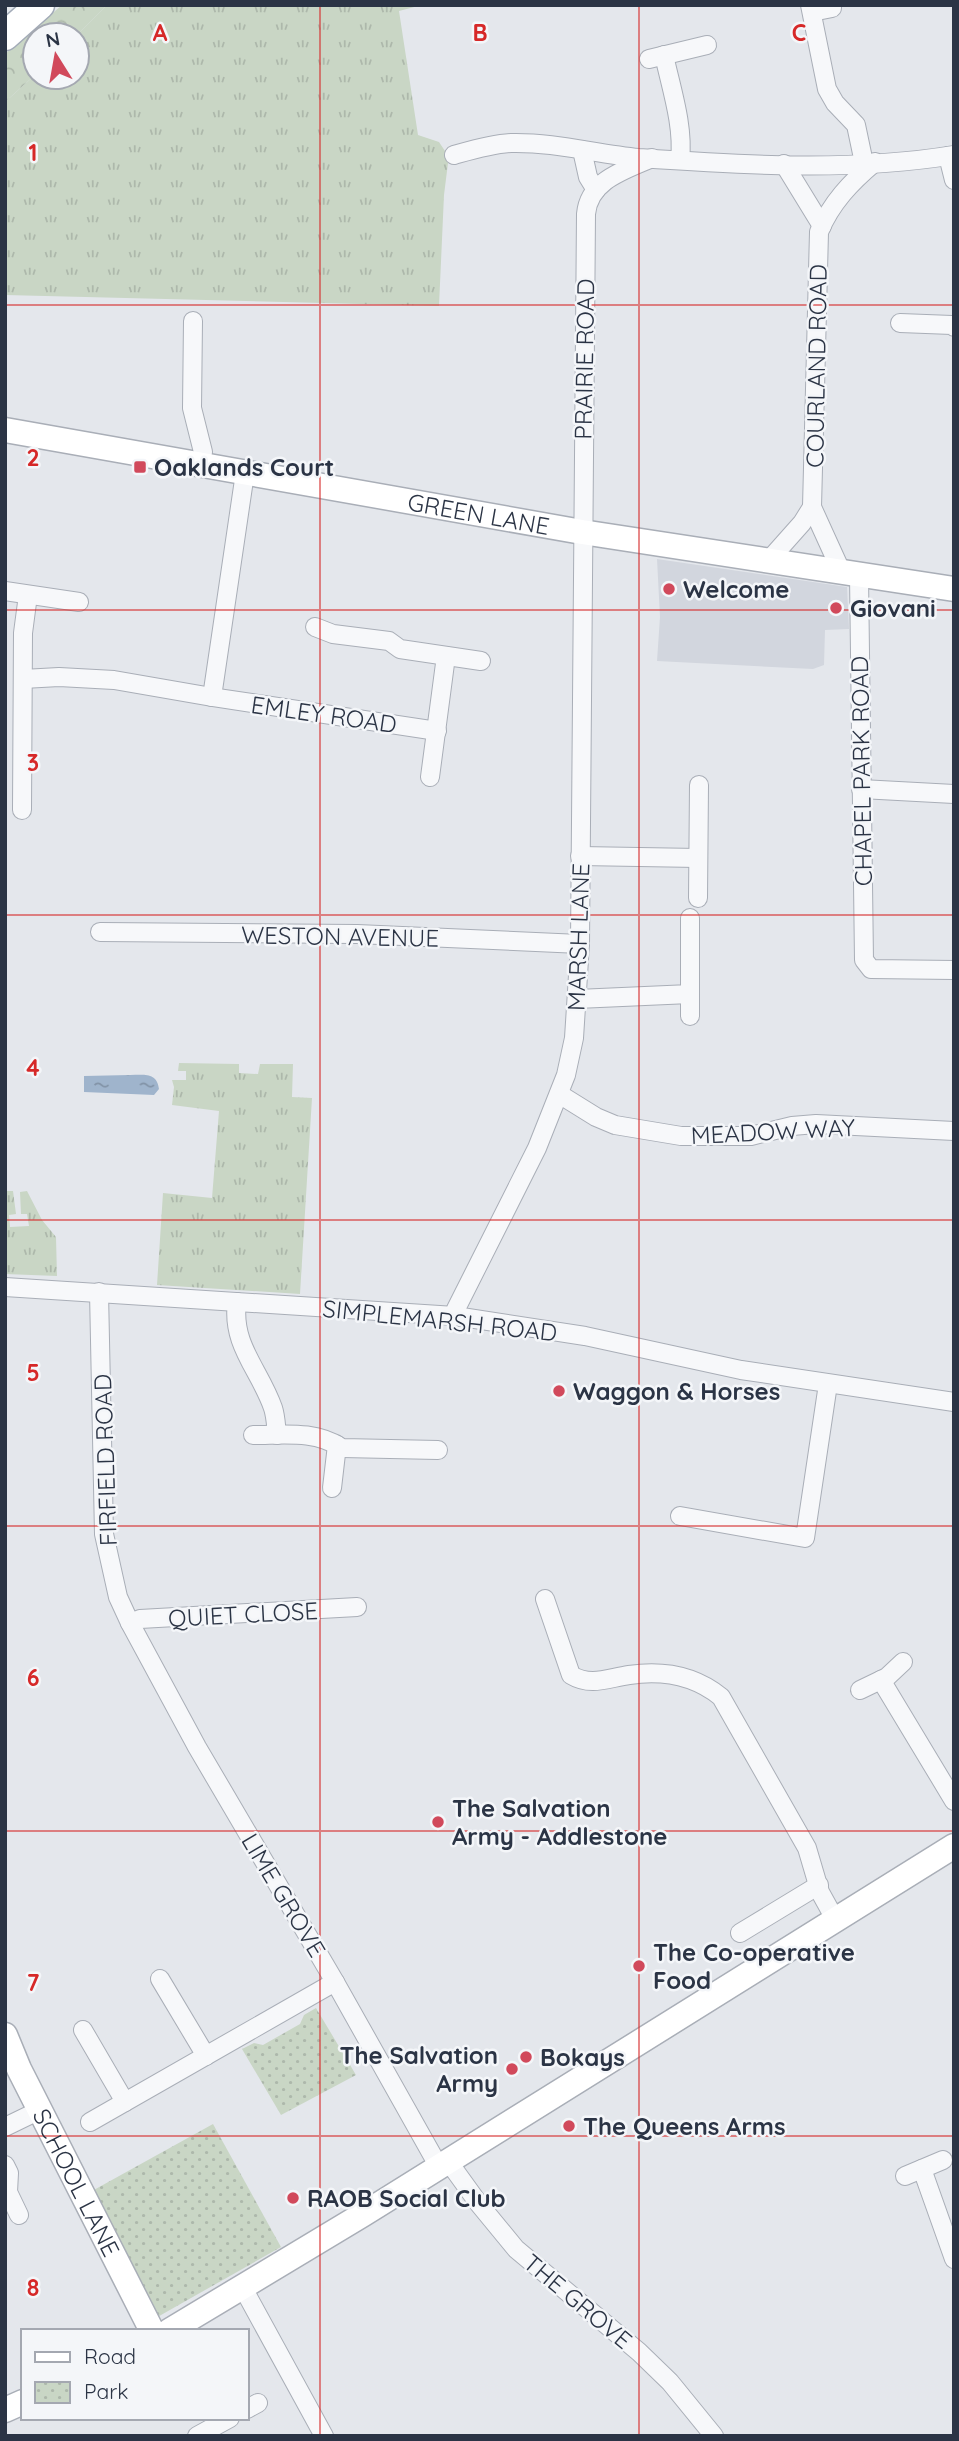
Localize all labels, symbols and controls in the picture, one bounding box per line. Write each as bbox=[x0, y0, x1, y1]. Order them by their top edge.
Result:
text: A bbox=[153, 18, 168, 47]
text: B bbox=[472, 18, 488, 47]
text: C bbox=[792, 18, 806, 47]
north arrow bbox=[21, 21, 91, 91]
text: N bbox=[44, 26, 62, 52]
text: 1 bbox=[29, 138, 37, 167]
street label: COURLAND ROAD bbox=[799, 264, 833, 468]
street label: PRAIRIE ROAD bbox=[568, 278, 600, 440]
text: 2 bbox=[26, 443, 40, 472]
place label: Oaklands Court bbox=[154, 452, 334, 482]
marker: Oaklands Court bbox=[132, 459, 148, 475]
street label: GREEN LANE bbox=[405, 486, 552, 541]
place label: Welcome bbox=[683, 574, 789, 604]
marker: Welcome bbox=[661, 581, 677, 597]
place label: Giovani bbox=[850, 593, 936, 623]
marker: Giovani bbox=[828, 600, 844, 616]
street label: CHAPEL PARK ROAD bbox=[844, 656, 878, 886]
street label: EMLEY ROAD bbox=[249, 689, 399, 739]
text: 3 bbox=[27, 748, 39, 777]
street label: MARSH LANE bbox=[560, 862, 596, 1012]
street label: WESTON AVENUE bbox=[241, 919, 439, 953]
text: 4 bbox=[26, 1053, 40, 1082]
street label: MEADOW WAY bbox=[690, 1112, 856, 1150]
street label: SIMPLEMARSH ROAD bbox=[321, 1293, 559, 1347]
text: 5 bbox=[26, 1358, 40, 1387]
street label: FIRFIELD ROAD bbox=[87, 1373, 123, 1547]
place label: Waggon & Horses bbox=[573, 1376, 780, 1406]
marker: Waggon & Horses bbox=[551, 1383, 567, 1399]
street label: QUIET CLOSE bbox=[167, 1595, 319, 1633]
text: 6 bbox=[27, 1663, 39, 1692]
place label: The Salvation Army - Addlestone bbox=[452, 1793, 667, 1851]
marker: The Salvation Army - Addlestone bbox=[430, 1814, 446, 1830]
street label: LIME GROVE bbox=[235, 1828, 333, 1962]
place label: The Co-operative Food bbox=[653, 1937, 855, 1995]
marker: The Co-operative Food bbox=[631, 1958, 647, 1974]
text: 7 bbox=[27, 1968, 40, 1997]
place label: The Salvation Army bbox=[339, 2040, 498, 2098]
place label: Bokays bbox=[540, 2042, 625, 2072]
marker: Bokays bbox=[518, 2049, 534, 2065]
marker: The Salvation Army bbox=[504, 2061, 520, 2077]
street label: SCHOOL LANE bbox=[27, 2103, 127, 2261]
place label: The Queens Arms bbox=[583, 2111, 786, 2141]
marker: The Queens Arms bbox=[561, 2118, 577, 2134]
place label: RAOB Social Club bbox=[307, 2183, 506, 2213]
marker: RAOB Social Club bbox=[285, 2190, 301, 2206]
street label: THE GROVE bbox=[518, 2247, 638, 2355]
text: 8 bbox=[27, 2273, 39, 2302]
legend bbox=[21, 2329, 248, 2420]
text: Road bbox=[84, 2343, 136, 2369]
text: Park bbox=[84, 2378, 128, 2404]

